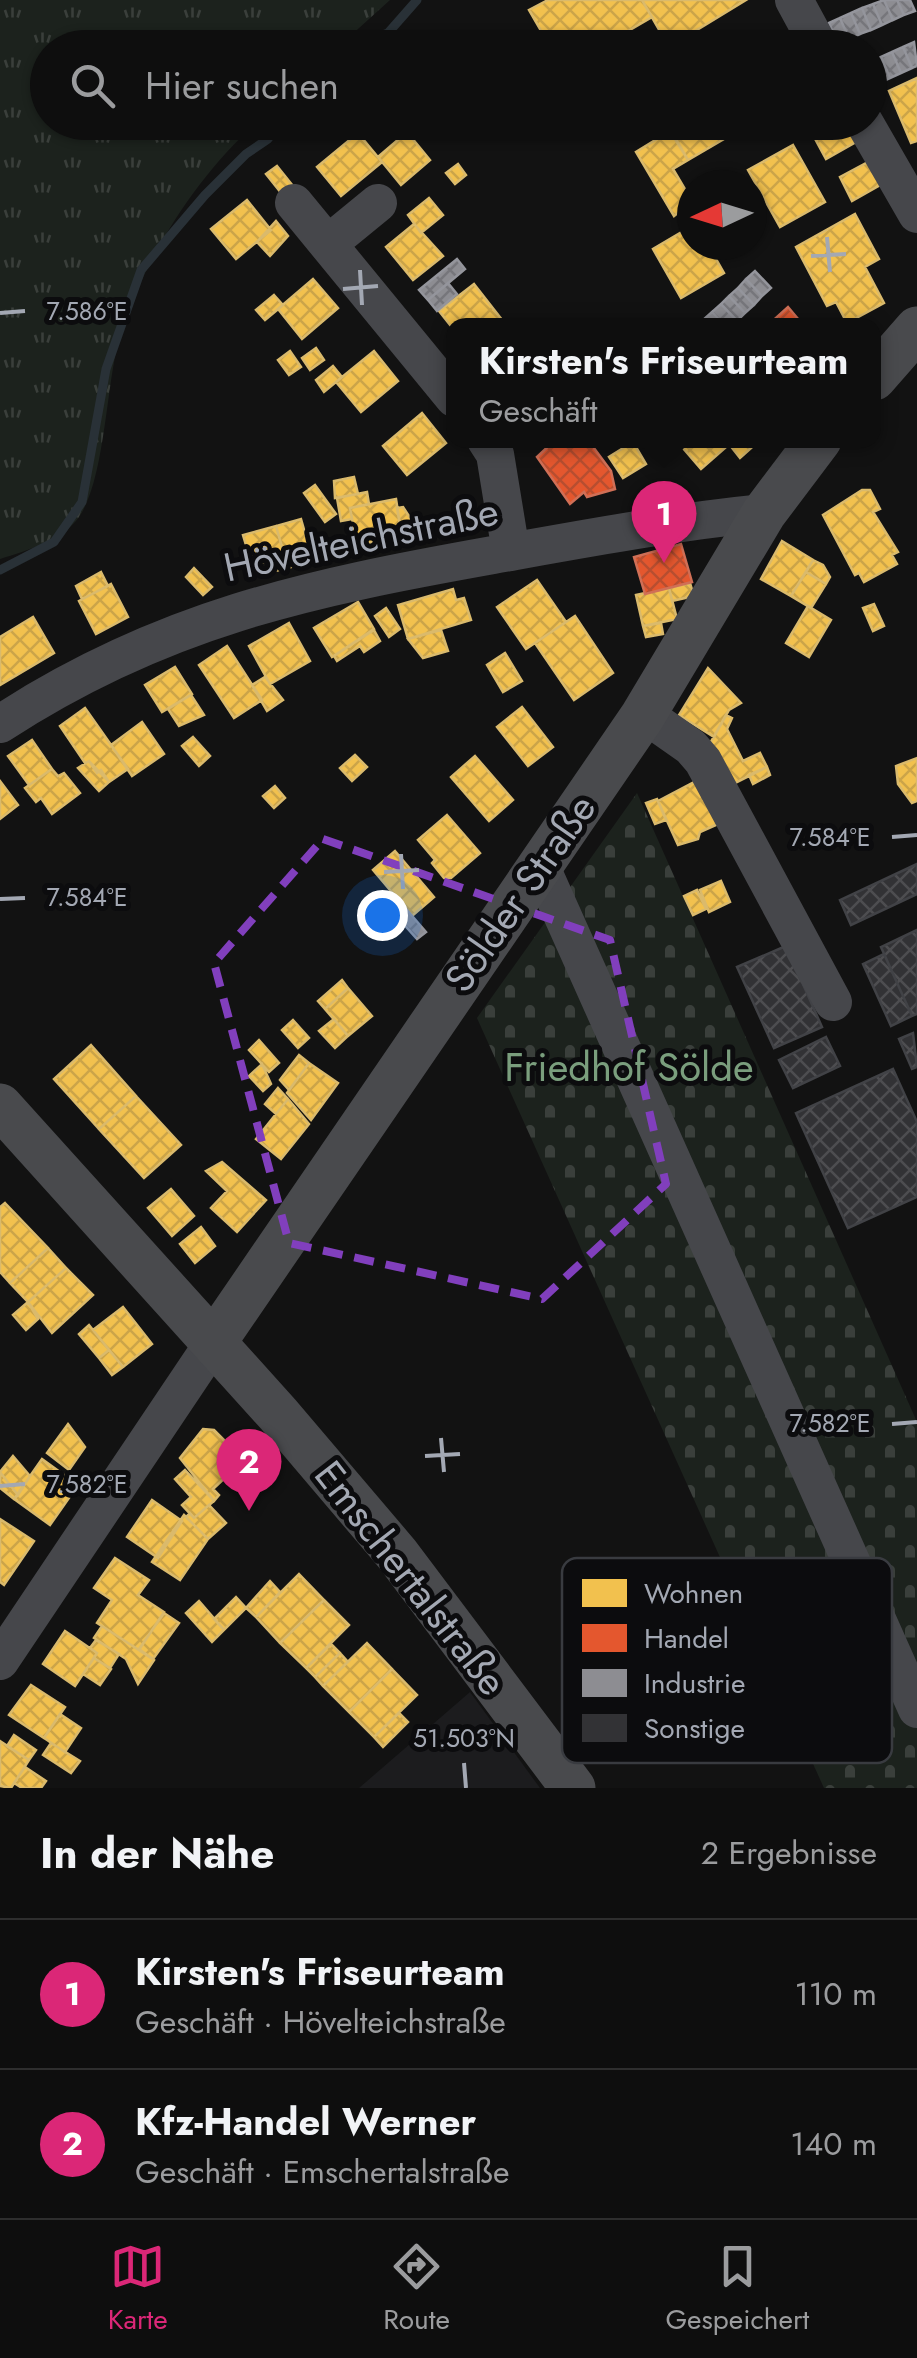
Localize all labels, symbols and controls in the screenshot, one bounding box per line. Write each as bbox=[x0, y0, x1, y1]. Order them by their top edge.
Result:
search box bbox=[30, 30, 887, 140]
icon: search bbox=[65, 58, 120, 113]
text: Hier suchen bbox=[145, 58, 339, 113]
north arrow bbox=[677, 170, 767, 260]
text: 7.586°E bbox=[47, 293, 127, 329]
popup bbox=[446, 318, 881, 448]
text: Kirsten's Friseurteam bbox=[479, 333, 848, 388]
text: Geschäft bbox=[479, 388, 597, 434]
pin: 1 bbox=[632, 480, 696, 563]
street label: Hövelteichstraße bbox=[218, 482, 504, 596]
street label: Sölder Straße bbox=[430, 782, 610, 1004]
text: 7.584°E bbox=[789, 819, 871, 855]
text: 7.584°E bbox=[46, 879, 128, 915]
your location bbox=[357, 890, 408, 941]
park label: Friedhof Sölde bbox=[504, 1038, 754, 1096]
text: 7.582°E bbox=[790, 1405, 870, 1441]
pin: 2 bbox=[216, 1428, 282, 1511]
street label: Emschertalstraße bbox=[301, 1448, 521, 1708]
text: 7.582°E bbox=[47, 1466, 127, 1502]
legend bbox=[562, 1558, 892, 1763]
text: Wohnen bbox=[644, 1573, 743, 1614]
text: Handel bbox=[644, 1618, 729, 1659]
text: Industrie bbox=[644, 1663, 746, 1704]
text: Sonstige bbox=[644, 1708, 745, 1749]
text: 51.503°N bbox=[413, 1720, 515, 1756]
text: In der Nähe bbox=[40, 1823, 274, 1884]
text: 2 Ergebnisse bbox=[701, 1830, 877, 1876]
text: Kirsten's Friseurteam bbox=[135, 1944, 505, 1999]
text: 1 bbox=[64, 1971, 81, 2017]
text: 110 m bbox=[794, 1971, 877, 2017]
text: Geschäft · Hövelteichstraße bbox=[135, 1999, 506, 2045]
text: Kfz-Handel Werner bbox=[135, 2094, 476, 2149]
text: 2 bbox=[62, 2121, 83, 2167]
text: 140 m bbox=[790, 2121, 877, 2167]
text: Geschäft · Emschertalstraße bbox=[135, 2149, 509, 2195]
tab: Karte bbox=[108, 2239, 168, 2340]
tab: Route bbox=[383, 2239, 450, 2340]
tab: Gespeichert bbox=[665, 2239, 809, 2340]

